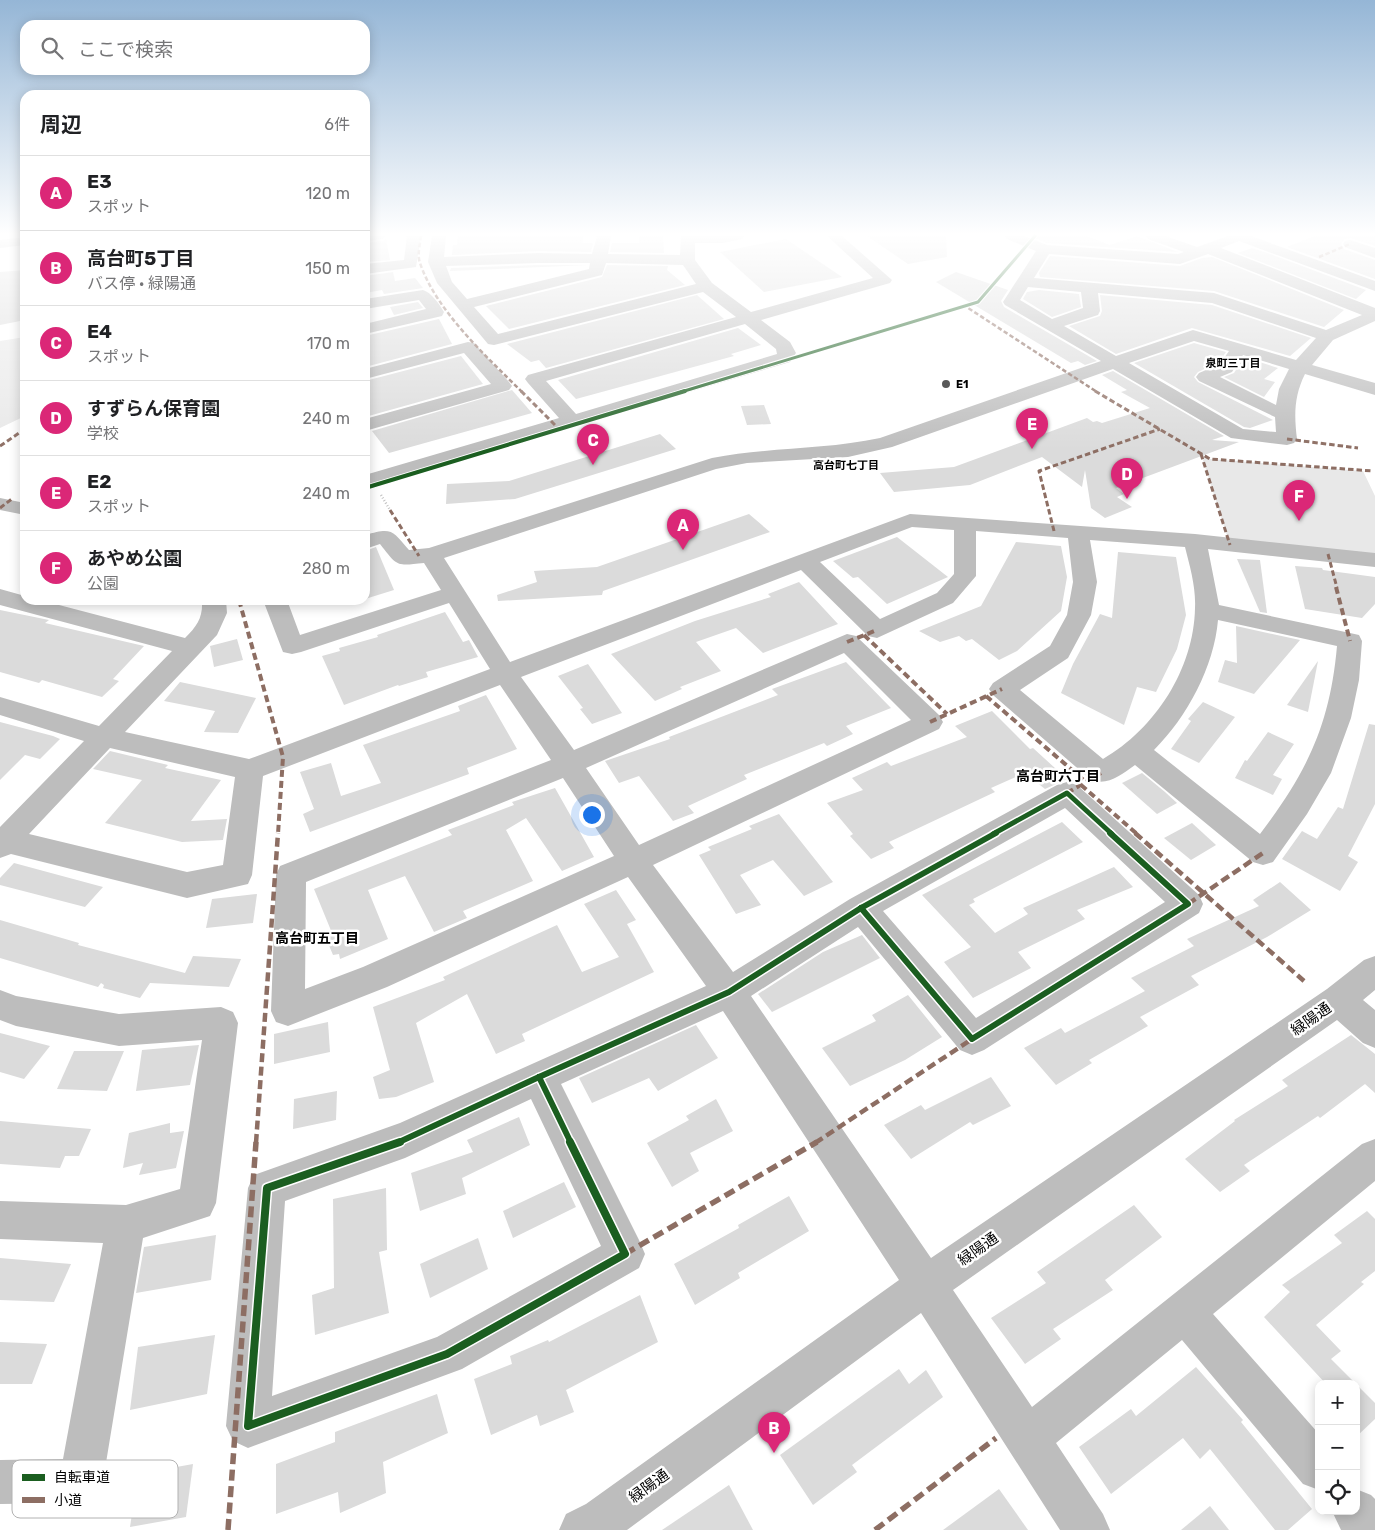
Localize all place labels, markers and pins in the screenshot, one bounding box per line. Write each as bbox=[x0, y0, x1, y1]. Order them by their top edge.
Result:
marker: E1 bbox=[940, 378, 952, 390]
place label: E1 bbox=[956, 378, 968, 391]
pin: E bbox=[1016, 408, 1048, 449]
pin: C bbox=[577, 424, 609, 465]
pin: D bbox=[1111, 458, 1143, 499]
pin: F bbox=[1283, 480, 1315, 521]
pin: A bbox=[667, 509, 699, 550]
pin: B bbox=[758, 1412, 790, 1453]

